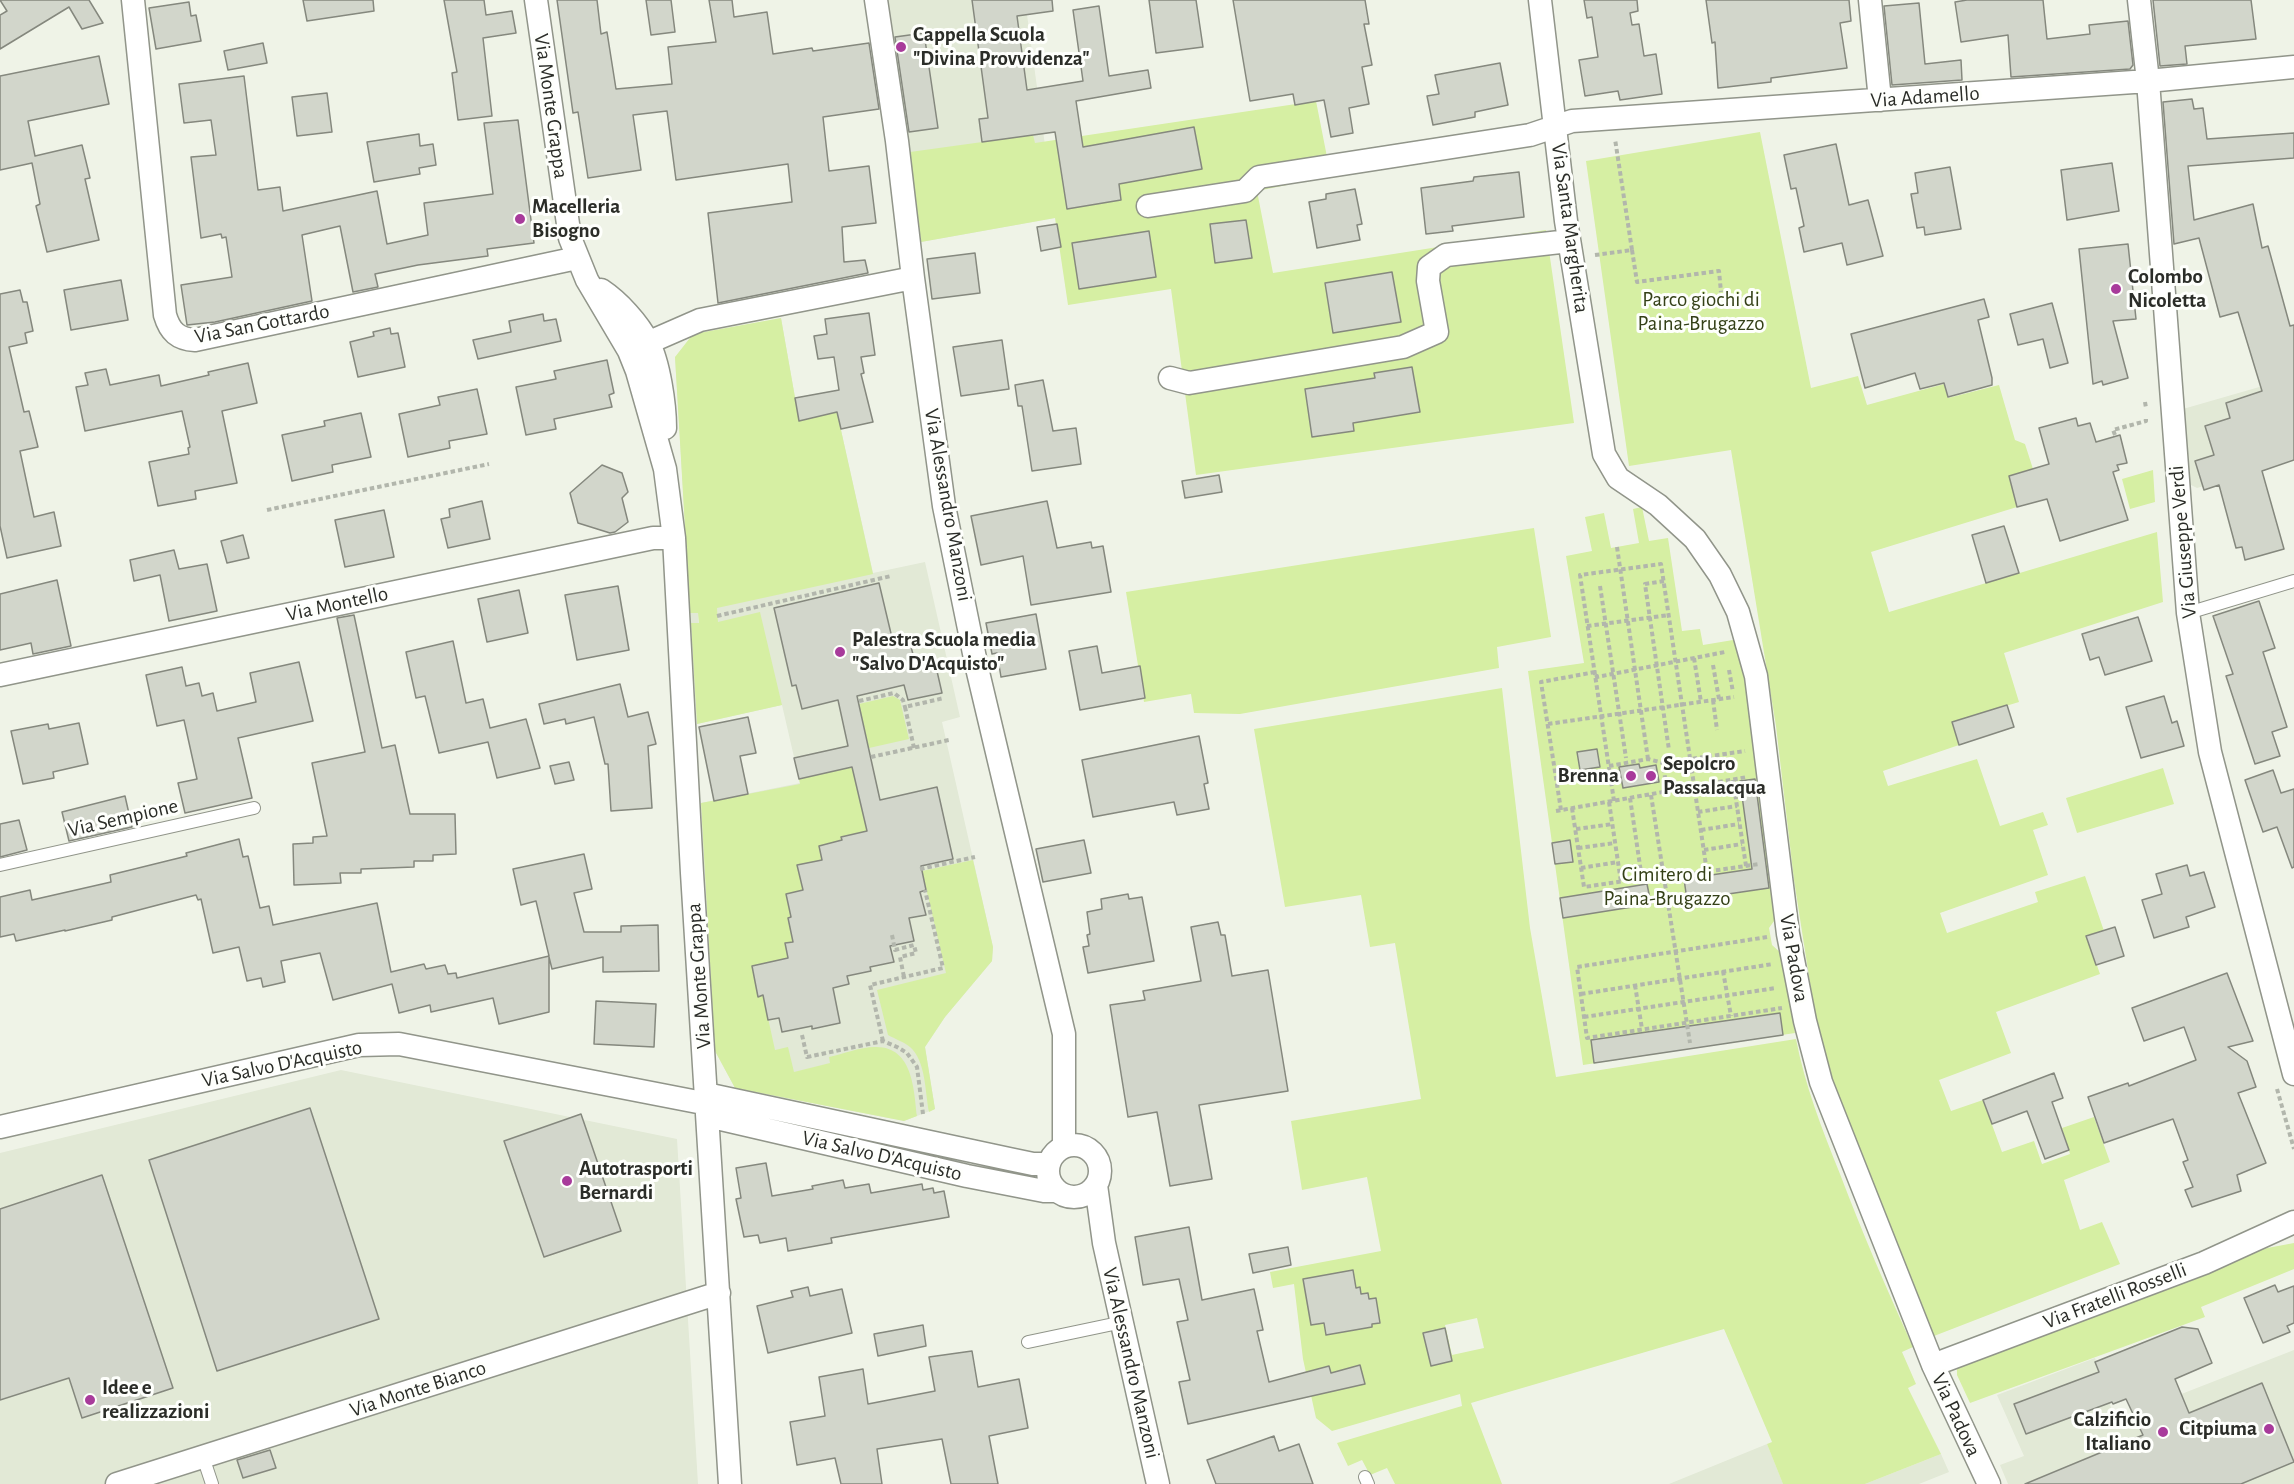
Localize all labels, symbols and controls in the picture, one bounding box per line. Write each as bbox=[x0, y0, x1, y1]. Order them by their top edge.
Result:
place label: Cappella Scuola "Divina Provvidenza" bbox=[913, 22, 1090, 72]
street label: Via Monte Grappa bbox=[528, 32, 574, 180]
marker: Cappella Scuola "Divina Provvidenza" bbox=[894, 40, 908, 54]
street label: Via Adamello bbox=[1870, 81, 1980, 113]
street label: Via Santa Margherita bbox=[1546, 141, 1594, 315]
place label: Macelleria Bisogno bbox=[532, 194, 620, 244]
marker: Macelleria Bisogno bbox=[513, 212, 527, 226]
place label: Colombo Nicoletta bbox=[2128, 264, 2206, 314]
marker: Colombo Nicoletta bbox=[2109, 282, 2123, 296]
park label: Parco giochi di Paina-Brugazzo bbox=[1637, 287, 1765, 337]
street label: Via San Gottardo bbox=[192, 299, 332, 349]
street label: Via Alessandro Manzoni bbox=[919, 407, 977, 603]
street label: Via Giuseppe Verdi bbox=[2164, 464, 2202, 620]
street label: Via Montello bbox=[284, 581, 390, 627]
place label: Palestra Scuola media "Salvo D'Acquisto" bbox=[852, 627, 1036, 677]
marker: Palestra Scuola media "Salvo D'Acquisto" bbox=[833, 645, 847, 659]
place label: Sepolcro Passalacqua bbox=[1663, 751, 1766, 801]
place label: Brenna bbox=[1558, 763, 1619, 789]
marker: Brenna bbox=[1624, 769, 1638, 783]
marker: Sepolcro Passalacqua bbox=[1644, 769, 1658, 783]
street label: Via Sempione bbox=[65, 793, 181, 843]
park label: Cimitero di Paina-Brugazzo bbox=[1603, 862, 1731, 912]
street label: Via Monte Grappa bbox=[681, 902, 717, 1050]
street label: Via Padova bbox=[1774, 912, 1814, 1004]
street label: Via Salvo D'Acquisto bbox=[200, 1035, 364, 1093]
street label: Via Salvo D'Acquisto bbox=[800, 1125, 964, 1187]
place label: Autotrasporti Bernardi bbox=[579, 1156, 693, 1206]
marker: Autotrasporti Bernardi bbox=[560, 1174, 574, 1188]
street label: Via Fratelli Rosselli bbox=[2040, 1257, 2190, 1335]
street label: Via Alessandro Manzoni bbox=[1097, 1265, 1165, 1461]
street label: Via Monte Bianco bbox=[347, 1355, 489, 1423]
street label: Via Padova bbox=[1926, 1369, 1986, 1461]
place label: Idee e realizzazioni bbox=[102, 1375, 209, 1425]
marker: Idee e realizzazioni bbox=[83, 1393, 97, 1407]
place label: Calzificio Italiano bbox=[2074, 1407, 2151, 1457]
place label: Citpiuma bbox=[2179, 1416, 2257, 1442]
marker: Citpiuma bbox=[2262, 1422, 2276, 1436]
marker: Calzificio Italiano bbox=[2156, 1425, 2170, 1439]

